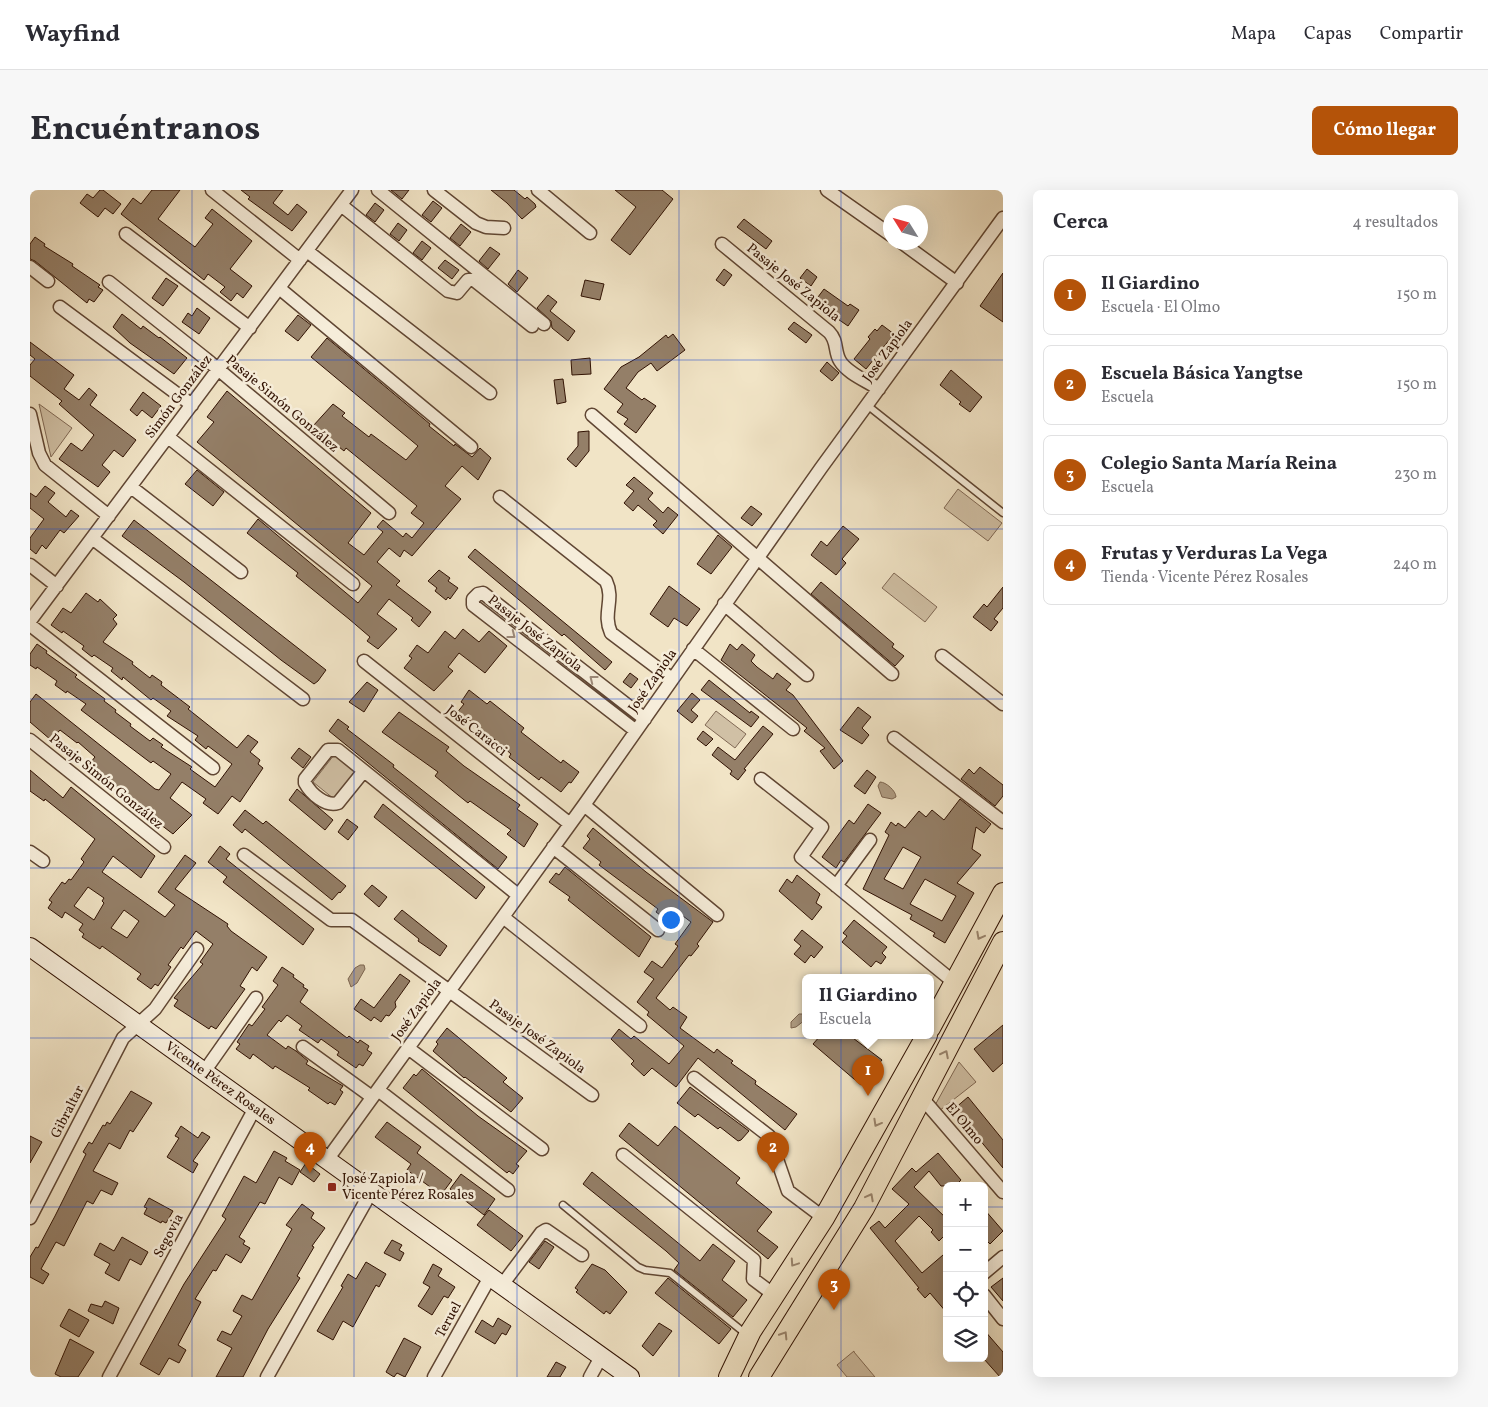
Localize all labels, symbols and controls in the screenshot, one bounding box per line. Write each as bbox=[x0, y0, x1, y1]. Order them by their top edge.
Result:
text: Wayfind bbox=[25, 18, 120, 52]
text: Mapa bbox=[1231, 22, 1276, 47]
text: Capas bbox=[1304, 22, 1352, 47]
text: Compartir bbox=[1380, 22, 1463, 47]
text: Encuéntranos bbox=[30, 106, 260, 154]
button: Cómo llegar bbox=[1312, 106, 1458, 155]
north arrow bbox=[883, 205, 928, 250]
text: Cerca bbox=[1053, 208, 1108, 237]
text: 4 resultados bbox=[1352, 212, 1438, 234]
street label: Pasaje José Zapiola bbox=[742, 239, 844, 327]
text: Il Giardino bbox=[1101, 271, 1200, 297]
text: 1 bbox=[1067, 284, 1073, 306]
text: 150 m bbox=[1396, 284, 1437, 306]
text: Escuela · El Olmo bbox=[1101, 297, 1220, 319]
street label: José Zapiola bbox=[859, 315, 917, 387]
street label: Simón González bbox=[141, 351, 217, 443]
street label: Pasaje Simón González bbox=[221, 351, 343, 457]
text: Escuela Básica Yangtse bbox=[1101, 361, 1303, 387]
text: 2 bbox=[1066, 374, 1074, 396]
text: 150 m bbox=[1396, 374, 1437, 396]
text: Escuela bbox=[1101, 387, 1154, 409]
text: Colegio Santa María Reina bbox=[1101, 451, 1337, 477]
text: 3 bbox=[1066, 464, 1074, 486]
text: 230 m bbox=[1394, 464, 1437, 486]
text: Escuela bbox=[1101, 477, 1154, 499]
text: Frutas y Verduras La Vega bbox=[1101, 541, 1328, 567]
text: 4 bbox=[1065, 554, 1075, 576]
text: 240 m bbox=[1393, 554, 1437, 576]
text: Tienda · Vicente Pérez Rosales bbox=[1101, 567, 1308, 589]
street label: Pasaje José Zapiola bbox=[484, 591, 586, 677]
one-way arrow bbox=[506, 630, 515, 638]
street label: José Zapiola bbox=[624, 645, 682, 717]
one-way arrow bbox=[590, 676, 599, 684]
street label: José Caracci bbox=[441, 701, 511, 761]
street label: Pasaje Simón González bbox=[45, 730, 167, 834]
your location bbox=[658, 907, 684, 933]
one-way arrow bbox=[976, 931, 986, 940]
street label: José Zapiola bbox=[388, 974, 446, 1046]
popup bbox=[802, 974, 934, 1039]
text: Il Giardino bbox=[819, 983, 917, 1009]
street label: Pasaje José Zapiola bbox=[485, 995, 589, 1079]
text: Escuela bbox=[819, 1009, 872, 1031]
street label: Vicente Pérez Rosales bbox=[161, 1037, 279, 1129]
one-way arrow bbox=[939, 1051, 949, 1060]
pin: 1 bbox=[852, 1055, 884, 1096]
street label: Gibraltar bbox=[47, 1082, 89, 1142]
street label: El Olmo bbox=[941, 1099, 987, 1149]
one-way arrow bbox=[873, 1118, 883, 1127]
pin: 4 bbox=[294, 1132, 326, 1173]
pin: 2 bbox=[757, 1132, 789, 1173]
place label: José Zapiola / Vicente Pérez Rosales bbox=[342, 1170, 474, 1205]
marker: José Zapiola / Vicente Pérez Rosales bbox=[326, 1181, 338, 1193]
map controls bbox=[943, 1182, 988, 1362]
button: + bbox=[943, 1182, 988, 1227]
one-way arrow bbox=[864, 1193, 874, 1202]
street label: Segovia bbox=[149, 1211, 189, 1261]
button: − bbox=[943, 1227, 988, 1272]
one-way arrow bbox=[791, 1257, 800, 1266]
pin: 3 bbox=[818, 1269, 850, 1310]
button: locate bbox=[943, 1272, 988, 1317]
street label: Teruel bbox=[431, 1299, 467, 1341]
button: layers bbox=[943, 1317, 988, 1362]
one-way arrow bbox=[777, 1331, 787, 1340]

